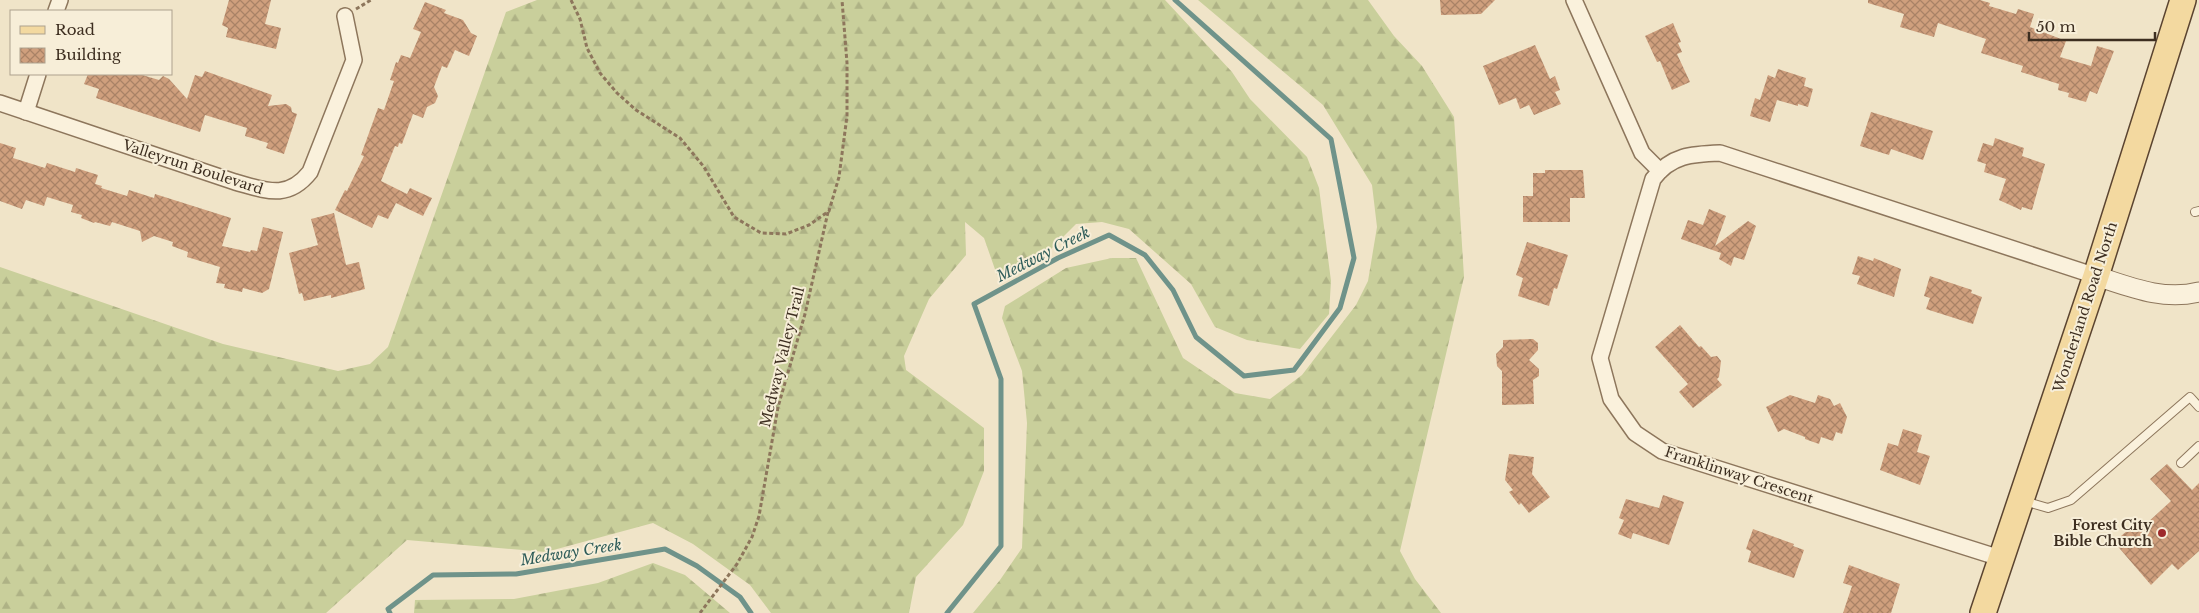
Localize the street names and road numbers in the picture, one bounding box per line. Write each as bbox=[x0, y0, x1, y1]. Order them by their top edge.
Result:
street label: Valleyrun Boulevard bbox=[119, 135, 266, 198]
street label: Wonderland Road North bbox=[2049, 219, 2121, 395]
street label: Medway Valley Trail bbox=[756, 285, 808, 429]
street label: Franklinway Crescent bbox=[1662, 442, 1816, 508]

